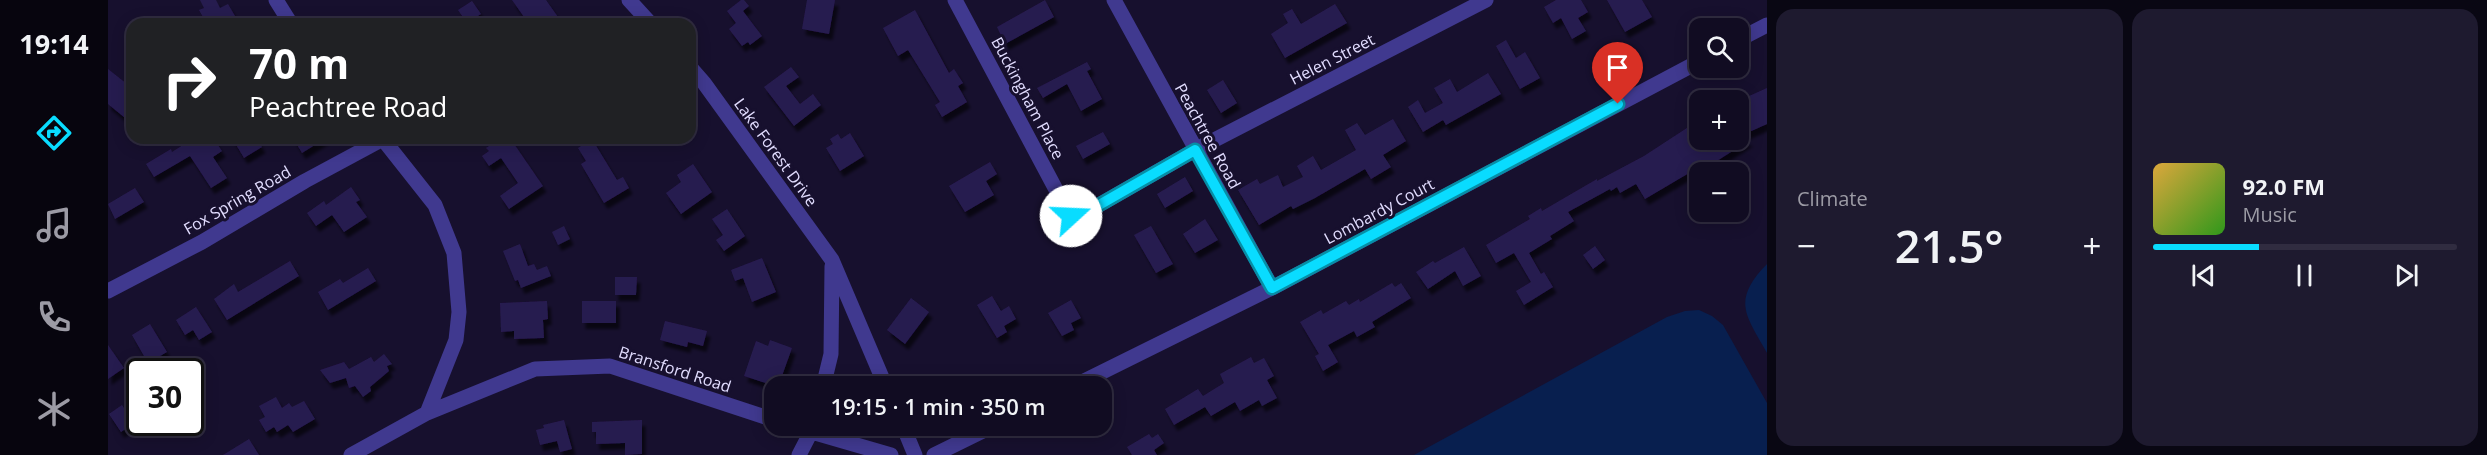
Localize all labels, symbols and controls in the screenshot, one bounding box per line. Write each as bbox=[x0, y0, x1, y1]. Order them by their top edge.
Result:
map controls bbox=[1689, 18, 1749, 222]
button: search bbox=[1689, 18, 1749, 78]
text: 19:14 bbox=[19, 25, 89, 62]
street label: Helen Street bbox=[1286, 28, 1378, 90]
street label: Buckingham Place bbox=[986, 33, 1070, 163]
text: 70 m bbox=[249, 34, 349, 91]
icon: right bbox=[150, 42, 228, 120]
pin bbox=[1592, 42, 1643, 104]
icon: arrive bbox=[1601, 51, 1634, 84]
street label: Peachtree Road bbox=[1170, 79, 1246, 193]
text: Peachtree Road bbox=[249, 88, 447, 125]
button: + bbox=[1689, 90, 1749, 150]
street label: Lake Forest Drive bbox=[729, 93, 823, 211]
icon: directions bbox=[33, 112, 75, 154]
street label: Fox Spring Road bbox=[179, 160, 295, 240]
button: − bbox=[1689, 162, 1749, 222]
text: 92.0 FM bbox=[2243, 171, 2325, 201]
street label: Lombardy Court bbox=[1320, 173, 1438, 249]
position arrow bbox=[1039, 184, 1103, 248]
text: Climate bbox=[1797, 185, 1868, 212]
text: Music bbox=[2243, 201, 2297, 228]
icon: music bbox=[33, 204, 75, 246]
text: 21.5° bbox=[1895, 215, 2004, 276]
text: − bbox=[1797, 223, 1816, 268]
text: + bbox=[2083, 223, 2101, 268]
icon: previous bbox=[2187, 259, 2220, 292]
icon: pause bbox=[2288, 259, 2321, 292]
icon: next bbox=[2390, 259, 2423, 292]
icon: phone bbox=[33, 296, 75, 338]
street label: Bransford Road bbox=[616, 340, 734, 398]
speed limit sign: 30 bbox=[126, 358, 204, 436]
icon: climate bbox=[33, 388, 75, 430]
text: 19:15 · 1 min · 350 m bbox=[830, 391, 1046, 421]

